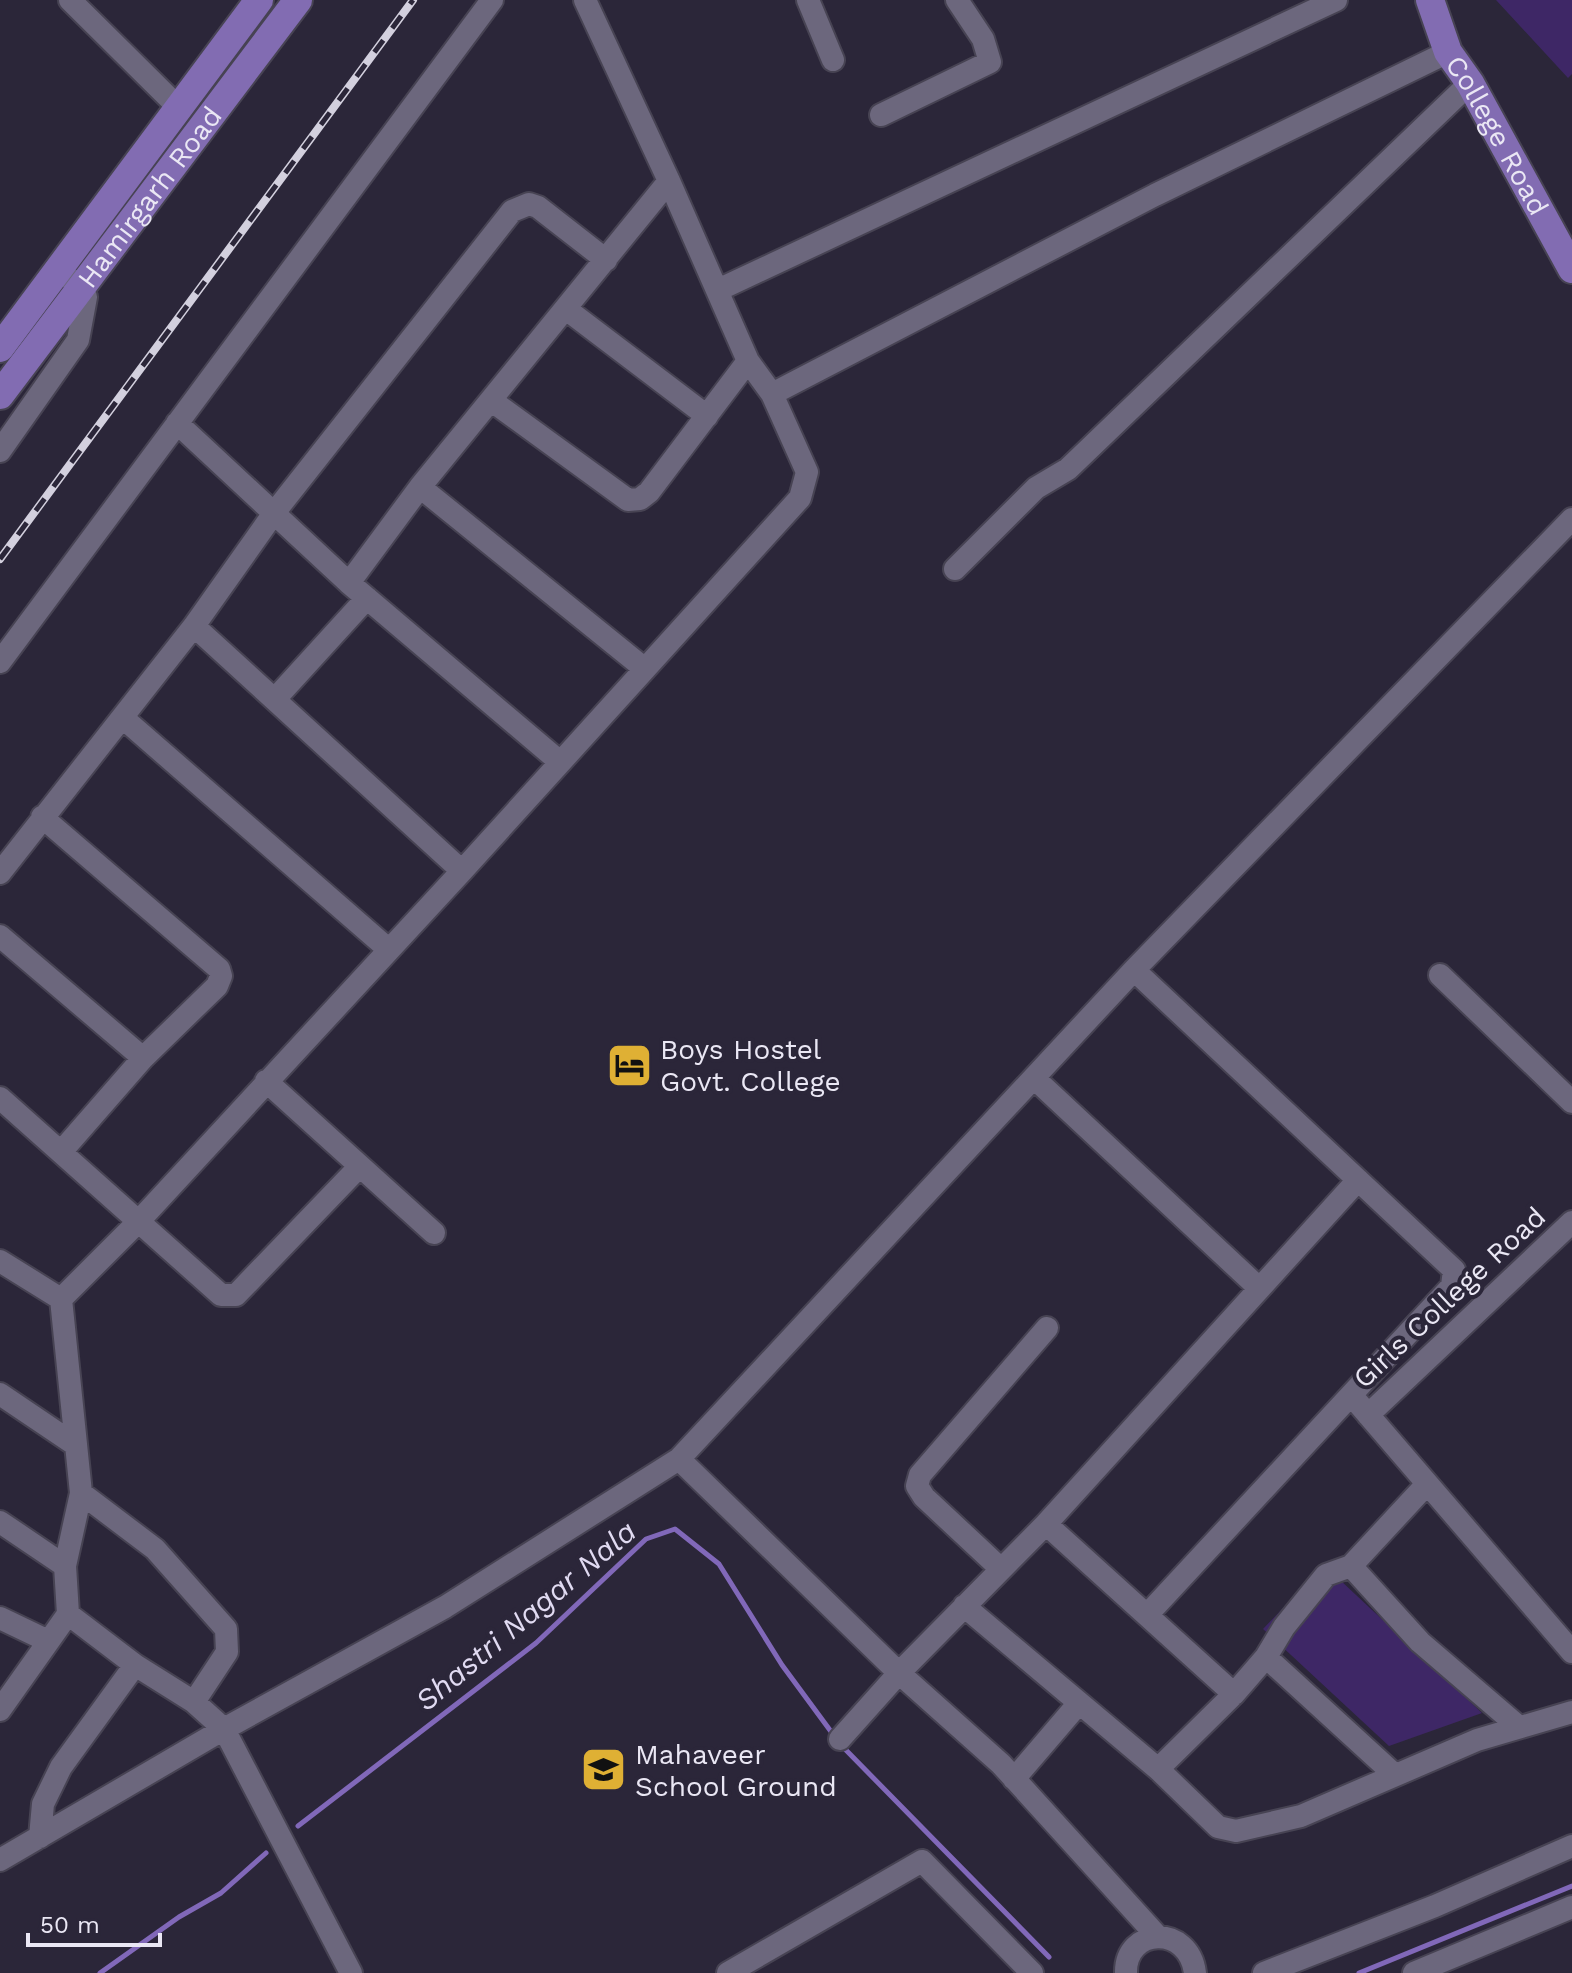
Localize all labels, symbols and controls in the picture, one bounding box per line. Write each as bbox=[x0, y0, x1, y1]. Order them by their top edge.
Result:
street label: College Road bbox=[1439, 49, 1555, 221]
street label: Hamirgarh Road bbox=[71, 100, 229, 295]
place label: Boys Hostel Govt. College bbox=[660, 1033, 841, 1098]
hotel icon: Boys Hostel Govt. College bbox=[605, 1041, 653, 1089]
street label: Girls College Road bbox=[1347, 1200, 1552, 1395]
water label: Shastri Nagar Nala bbox=[408, 1513, 643, 1718]
place label: Mahaveer School Ground bbox=[635, 1738, 837, 1803]
school or university icon: Mahaveer School Ground bbox=[580, 1746, 628, 1794]
scale bar bbox=[28, 1897, 160, 1947]
text: 50 m bbox=[40, 1911, 100, 1939]

